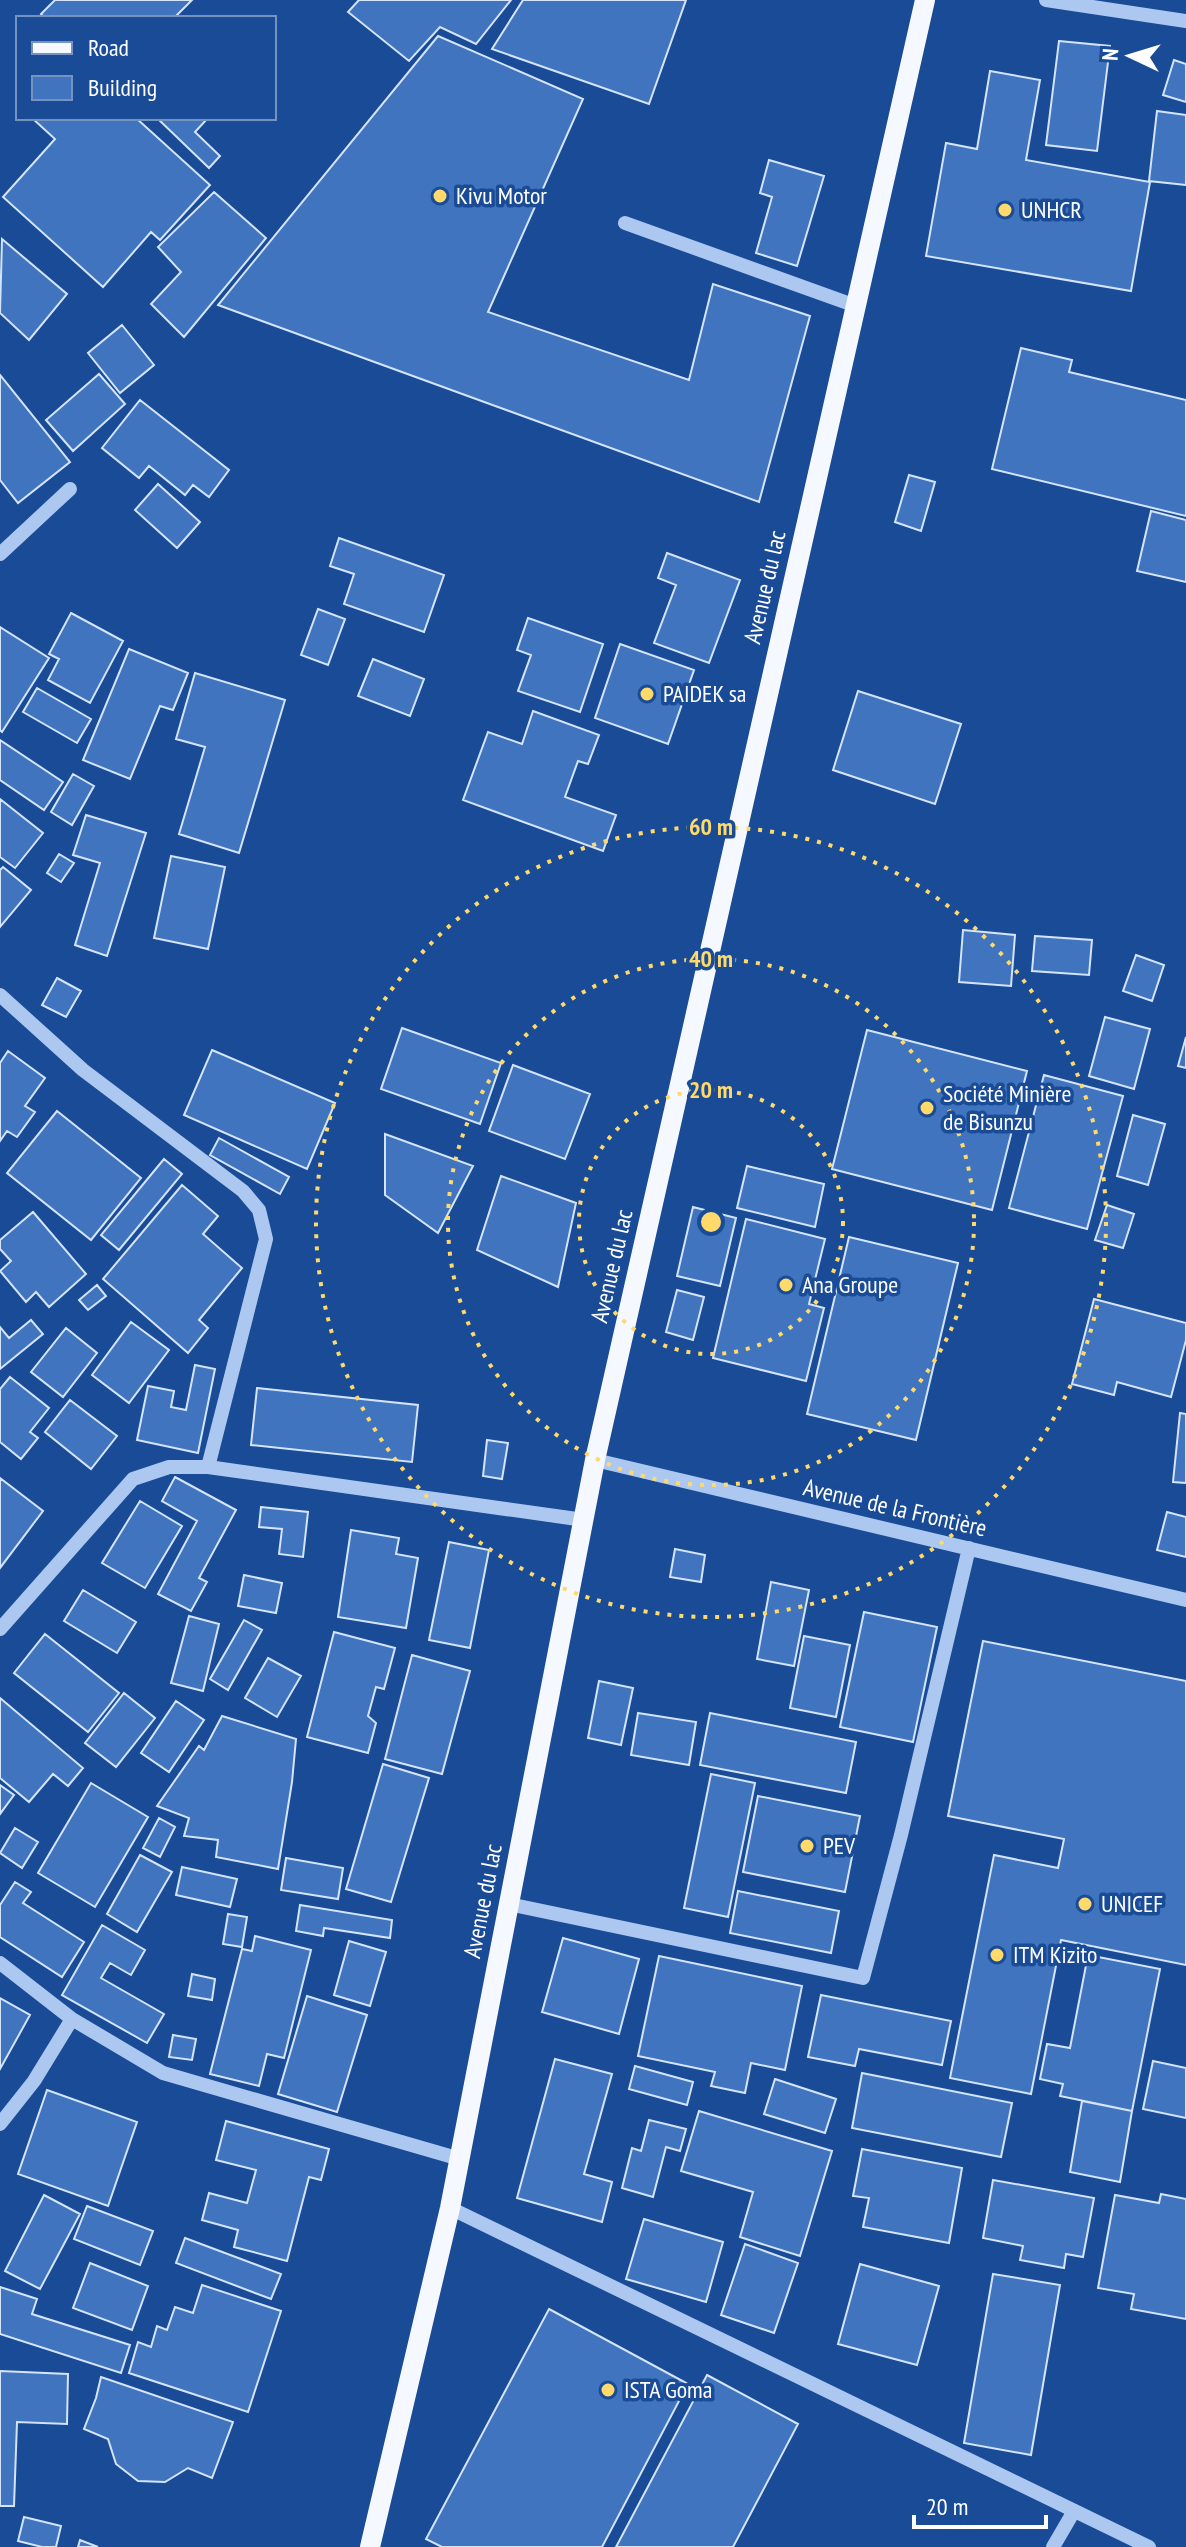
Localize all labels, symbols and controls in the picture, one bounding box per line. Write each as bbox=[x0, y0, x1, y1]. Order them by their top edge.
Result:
legend bbox=[16, 16, 276, 120]
north arrow bbox=[1090, 16, 1170, 96]
text: Road bbox=[88, 32, 129, 63]
text: N bbox=[1096, 48, 1124, 62]
text: Building bbox=[88, 72, 157, 103]
place label: Kivu Motor bbox=[456, 180, 547, 211]
marker: Kivu Motor bbox=[431, 187, 449, 205]
place label: UNHCR bbox=[1021, 194, 1082, 225]
marker: UNHCR bbox=[996, 201, 1014, 219]
street label: Avenue du lac bbox=[736, 527, 793, 647]
place label: PAIDEK sa bbox=[663, 678, 746, 709]
marker: PAIDEK sa bbox=[638, 685, 656, 703]
text: 60 m bbox=[689, 811, 733, 842]
text: 40 m bbox=[689, 943, 733, 974]
text: 20 m bbox=[689, 1074, 733, 1105]
place label: Société Minière de Bisunzu bbox=[943, 1078, 1071, 1137]
marker: Société Minière de Bisunzu bbox=[918, 1099, 936, 1117]
street label: Avenue du lac bbox=[583, 1206, 640, 1326]
centre of rings bbox=[697, 1208, 725, 1236]
place label: Ana Groupe bbox=[802, 1269, 898, 1300]
marker: Ana Groupe bbox=[777, 1276, 795, 1294]
street label: Avenue de la Frontière bbox=[800, 1471, 990, 1544]
place label: PEV bbox=[823, 1830, 856, 1861]
marker: PEV bbox=[798, 1837, 816, 1855]
street label: Avenue du lac bbox=[456, 1841, 509, 1961]
place label: UNICEF bbox=[1101, 1888, 1163, 1919]
marker: UNICEF bbox=[1076, 1895, 1094, 1913]
place label: ITM Kizito bbox=[1013, 1939, 1097, 1970]
marker: ITM Kizito bbox=[988, 1946, 1006, 1964]
place label: ISTA Goma bbox=[624, 2374, 712, 2405]
marker: ISTA Goma bbox=[599, 2381, 617, 2399]
scale bar bbox=[914, 2479, 1046, 2529]
text: 20 m bbox=[926, 2491, 968, 2522]

